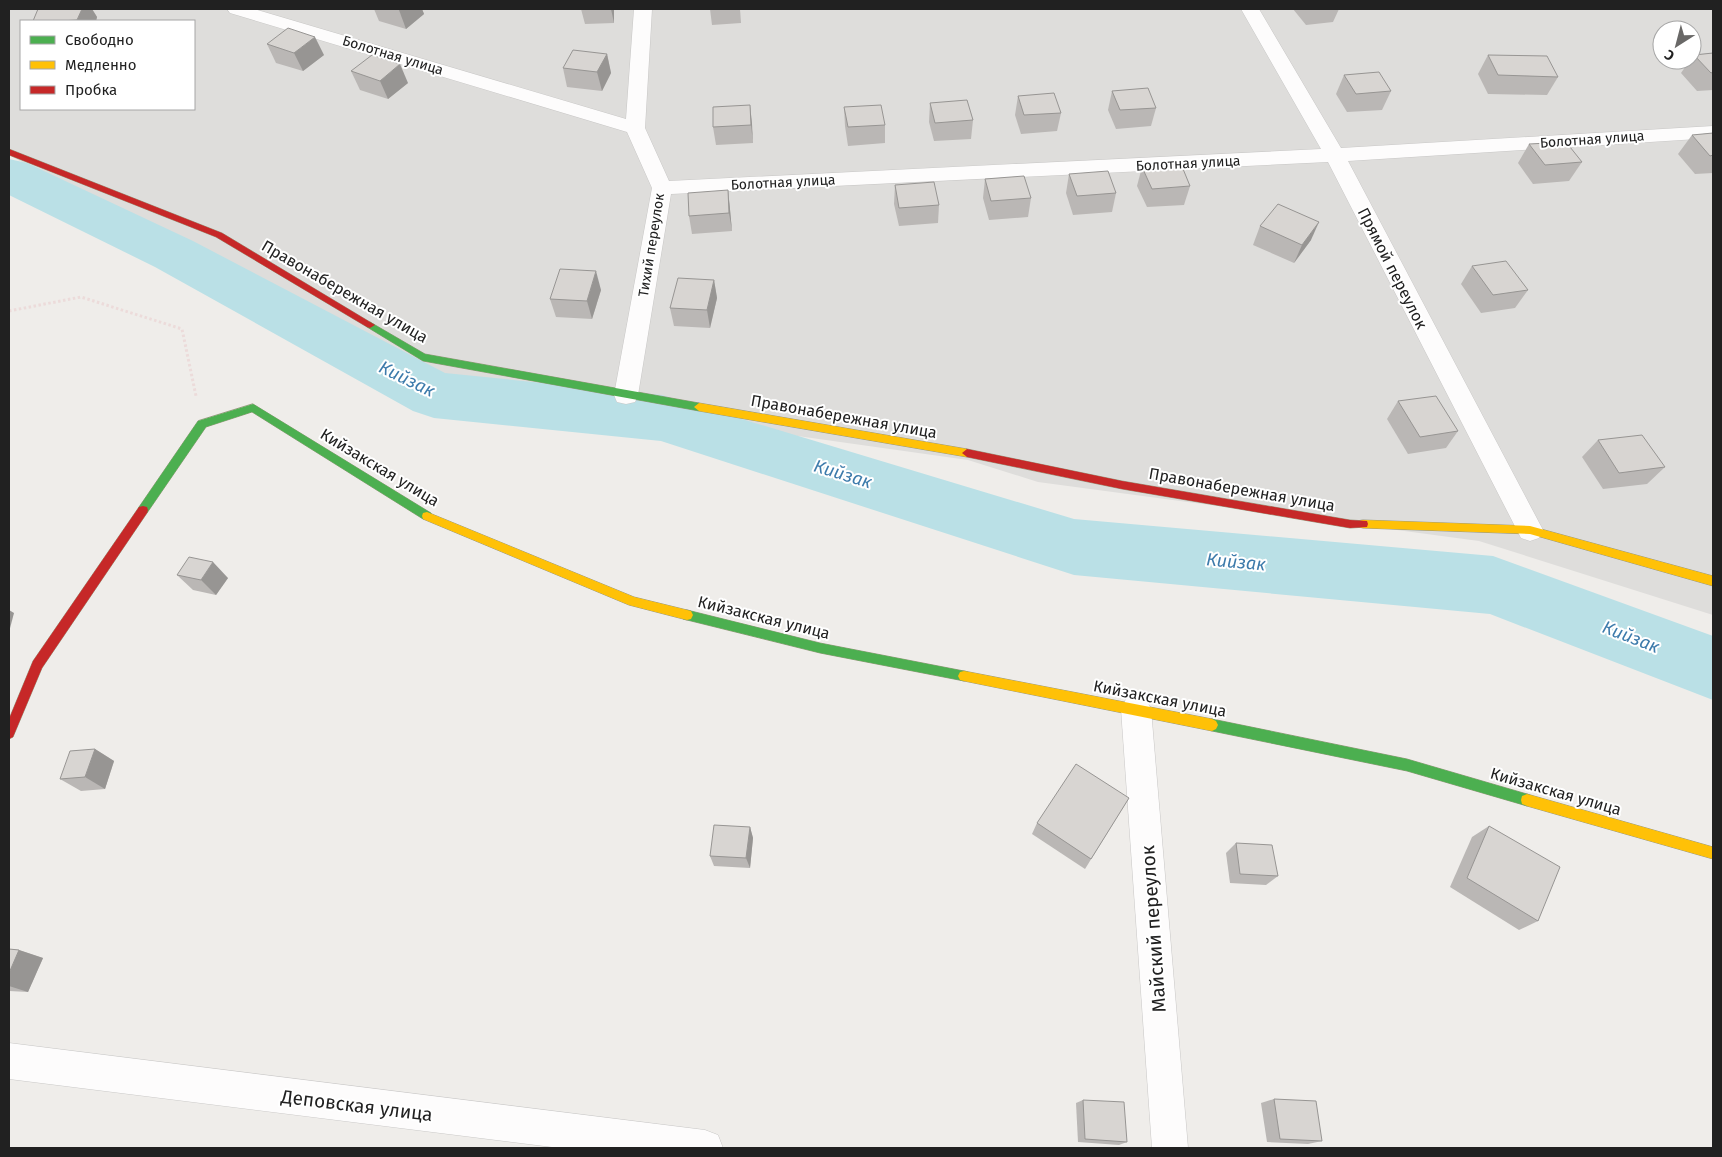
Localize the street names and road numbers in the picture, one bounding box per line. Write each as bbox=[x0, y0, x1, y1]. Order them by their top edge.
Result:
street label: Болотная улица bbox=[340, 32, 445, 79]
street label: Болотная улица bbox=[1539, 127, 1645, 152]
street label: Болотная улица bbox=[1135, 152, 1241, 175]
street label: Болотная улица bbox=[730, 171, 836, 194]
street label: Тихий переулок bbox=[635, 191, 668, 298]
street label: Прямой переулок bbox=[1354, 204, 1432, 333]
street label: Правонабережная улица bbox=[258, 236, 431, 347]
street label: Правонабережная улица bbox=[749, 391, 939, 442]
street label: Кийзакская улица bbox=[317, 424, 443, 510]
street label: Правонабережная улица bbox=[1147, 464, 1337, 515]
street label: Кийзакская улица bbox=[696, 592, 832, 643]
street label: Кийзакская улица bbox=[1092, 676, 1228, 721]
street label: Кийзакская улица bbox=[1488, 764, 1624, 819]
street label: Майский переулок bbox=[1136, 844, 1171, 1013]
street label: Деповская улица bbox=[279, 1085, 434, 1126]

